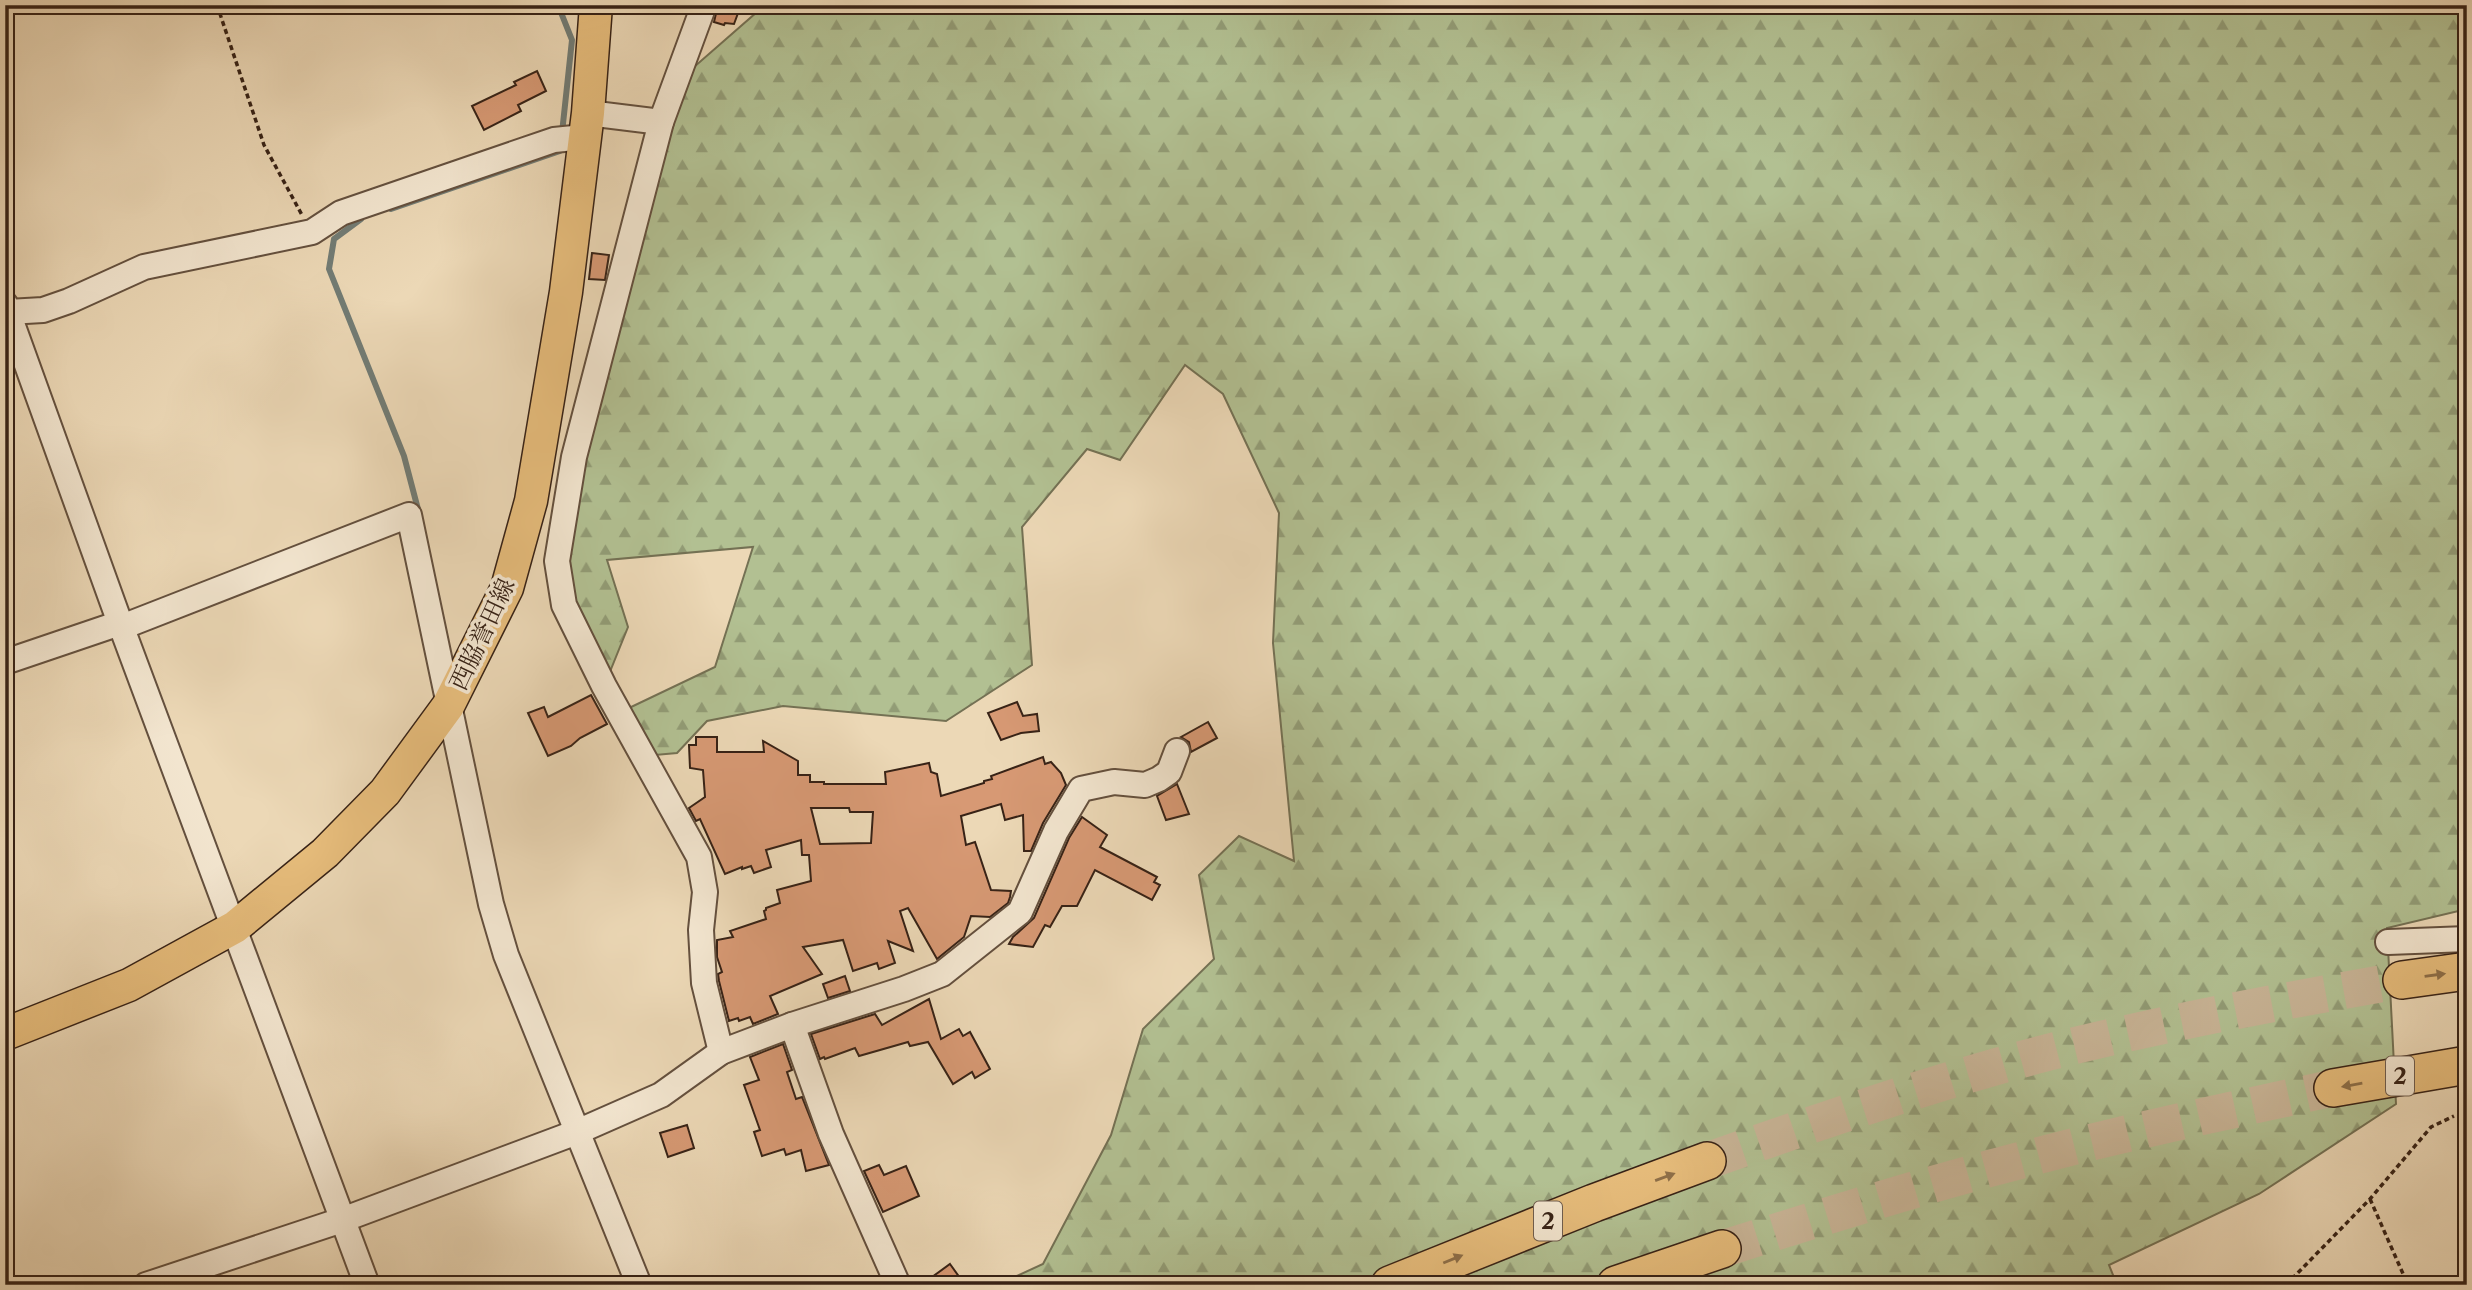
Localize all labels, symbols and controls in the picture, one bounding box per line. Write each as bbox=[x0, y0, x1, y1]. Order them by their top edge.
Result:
street label: 西脇誉田線 bbox=[444, 573, 520, 695]
one-way arrow bbox=[2424, 970, 2446, 981]
road number: 2 bbox=[2386, 1056, 2414, 1096]
one-way arrow bbox=[2341, 1080, 2363, 1091]
one-way arrow bbox=[1655, 1171, 1676, 1182]
road number: 2 bbox=[1534, 1202, 1562, 1240]
one-way arrow bbox=[1443, 1253, 1464, 1264]

